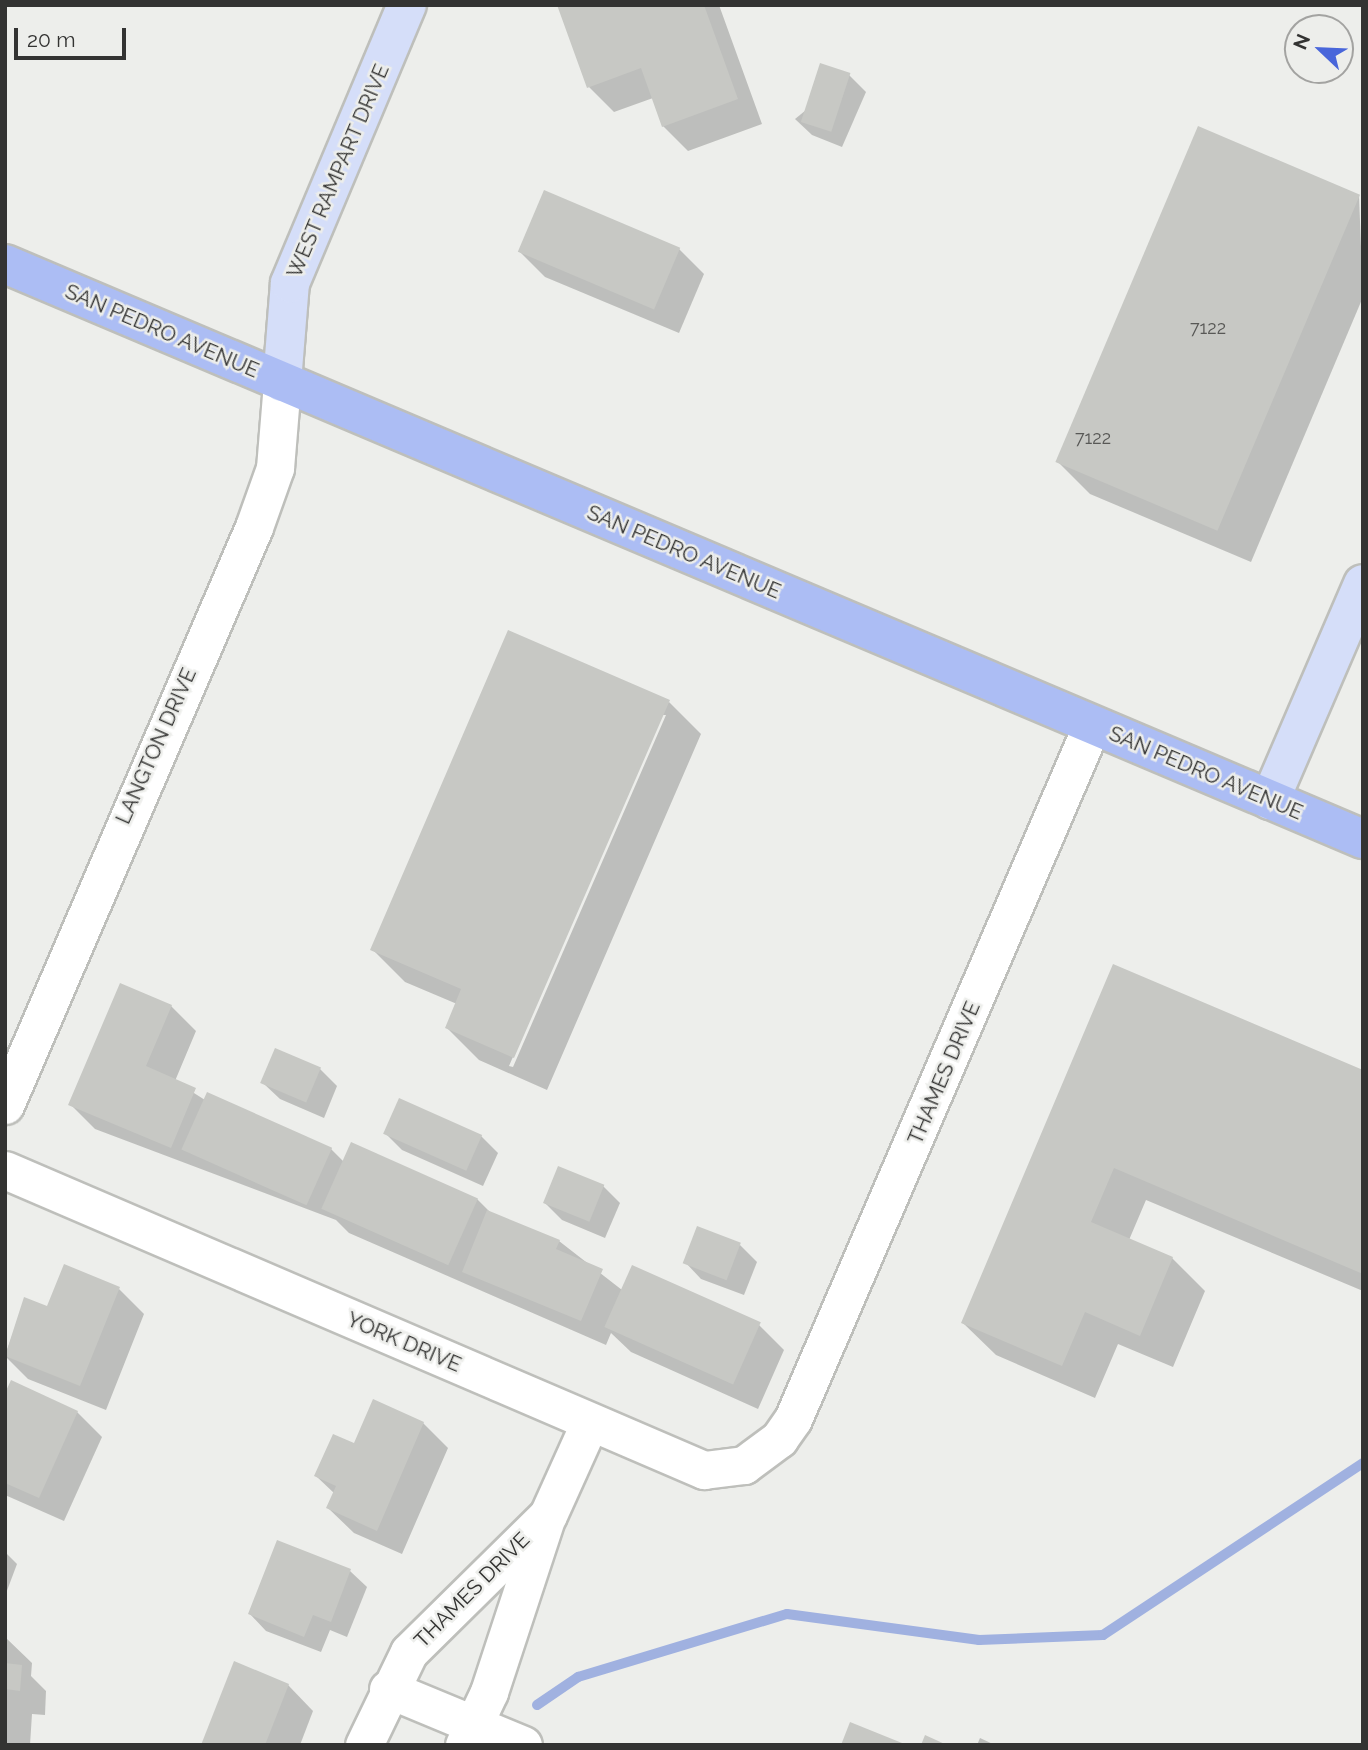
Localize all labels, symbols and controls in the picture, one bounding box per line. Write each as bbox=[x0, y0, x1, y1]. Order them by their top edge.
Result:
scale bar bbox=[18, 14, 130, 58]
north arrow bbox=[1284, 14, 1354, 84]
text: 20 m bbox=[27, 27, 75, 52]
text: N bbox=[1289, 31, 1314, 53]
street label: WEST RAMPART DRIVE bbox=[281, 60, 395, 282]
street label: SAN PEDRO AVENUE bbox=[61, 279, 263, 383]
house number: 7122 bbox=[1190, 317, 1226, 339]
house number: 7122 bbox=[1075, 427, 1111, 449]
street label: SAN PEDRO AVENUE bbox=[583, 500, 785, 604]
street label: LANGTON DRIVE bbox=[110, 664, 202, 828]
street label: SAN PEDRO AVENUE bbox=[1105, 721, 1307, 825]
street label: THAMES DRIVE bbox=[903, 998, 985, 1148]
street label: YORK DRIVE bbox=[343, 1307, 465, 1377]
street label: THAMES DRIVE bbox=[409, 1527, 535, 1653]

